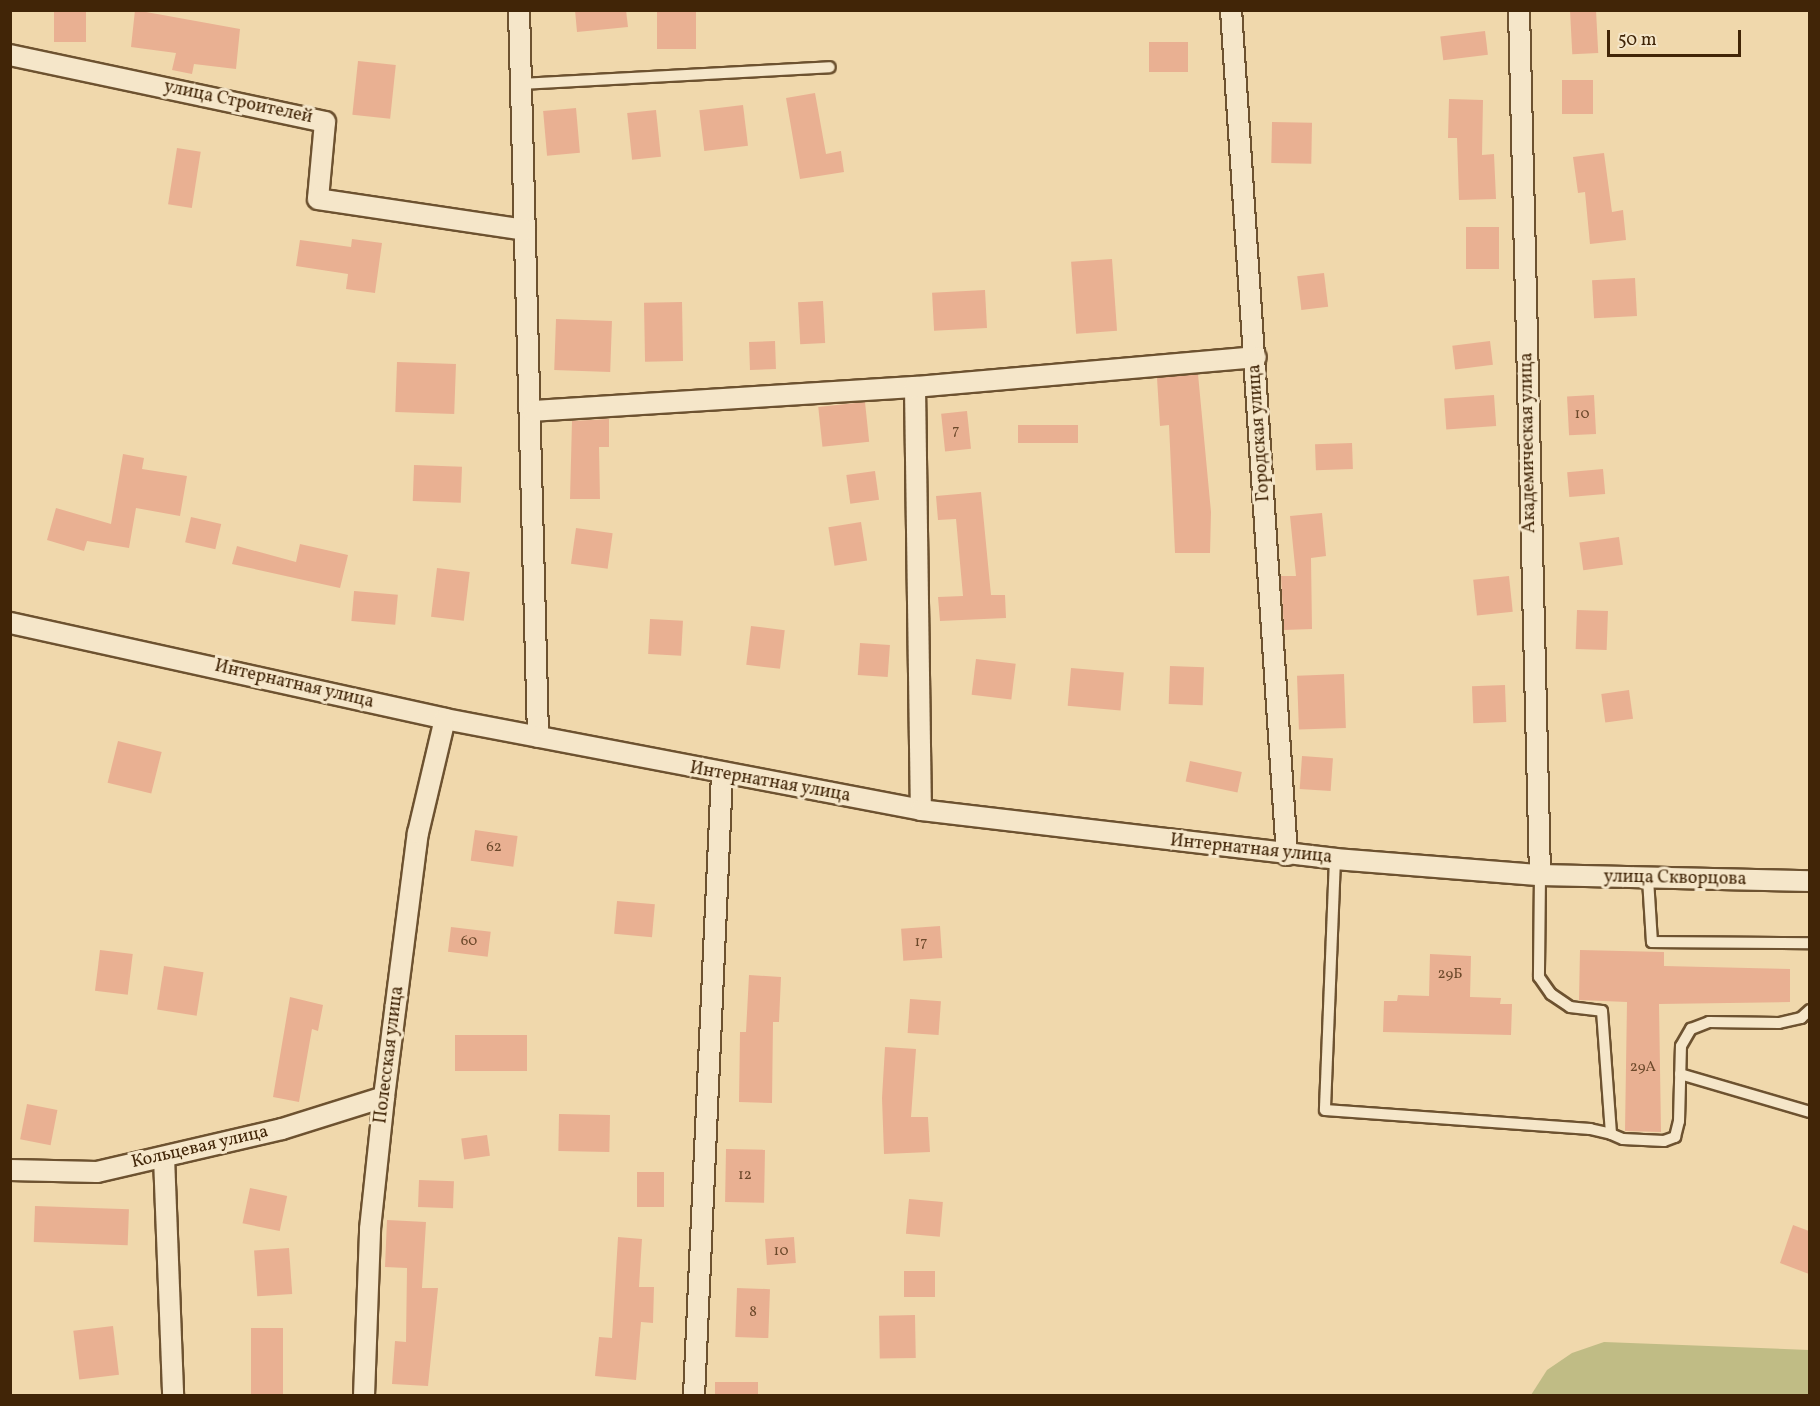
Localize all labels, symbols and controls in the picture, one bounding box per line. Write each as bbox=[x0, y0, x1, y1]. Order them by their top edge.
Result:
scale bar bbox=[1610, 18, 1744, 56]
text: 50 m bbox=[1618, 28, 1657, 53]
street label: улица Строителей bbox=[162, 77, 314, 129]
street label: Академическая улица bbox=[1517, 352, 1541, 534]
street label: Городская улица bbox=[1244, 363, 1276, 503]
house number: 10 bbox=[1575, 406, 1589, 424]
house number: 7 bbox=[952, 422, 960, 440]
street label: Интернатная улица bbox=[212, 656, 376, 714]
street label: Интернатная улица bbox=[688, 758, 852, 808]
street label: Интернатная улица bbox=[1169, 831, 1333, 869]
house number: 62 bbox=[486, 839, 502, 857]
street label: улица Скворцова bbox=[1603, 867, 1747, 891]
house number: 60 bbox=[461, 933, 477, 951]
house number: 17 bbox=[914, 934, 928, 952]
house number: 29Б bbox=[1438, 966, 1462, 984]
street label: Полесская улица bbox=[371, 985, 409, 1125]
house number: 29А bbox=[1630, 1059, 1656, 1077]
street label: Кольцевая улица bbox=[129, 1122, 271, 1174]
house number: 12 bbox=[738, 1167, 752, 1185]
house number: 10 bbox=[774, 1243, 788, 1261]
house number: 8 bbox=[749, 1304, 757, 1322]

